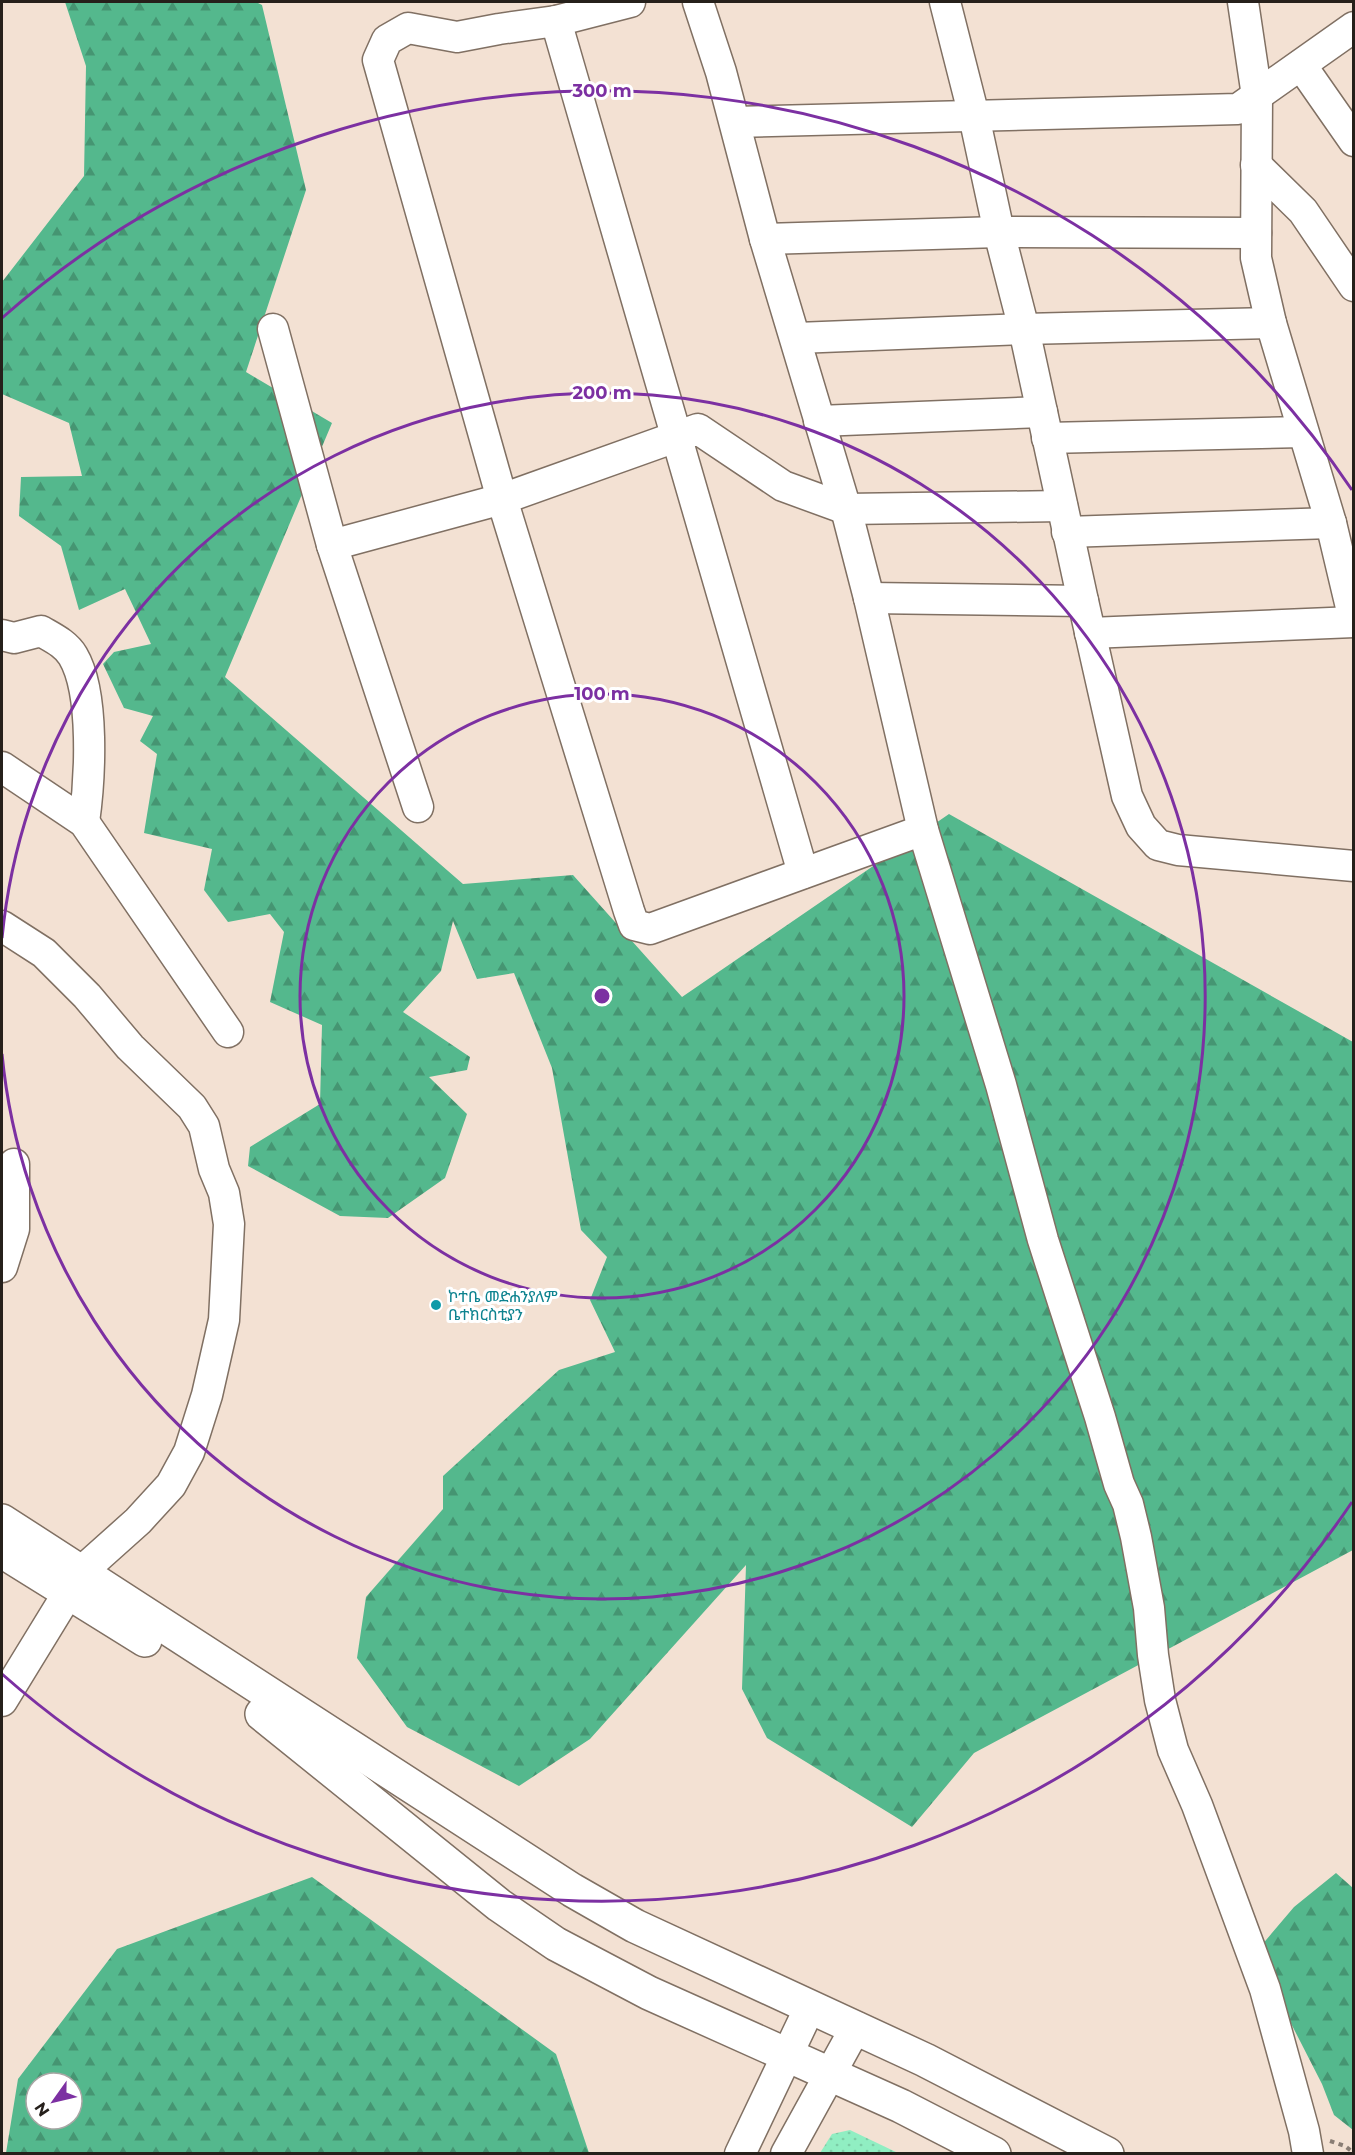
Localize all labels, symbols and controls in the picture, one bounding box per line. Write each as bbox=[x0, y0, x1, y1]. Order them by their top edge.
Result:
text: 300 m bbox=[571, 80, 632, 102]
text: 200 m bbox=[572, 382, 632, 404]
text: 100 m bbox=[574, 683, 630, 705]
centre of rings bbox=[592, 986, 612, 1006]
place label: ኮተቤ መድሐንያለም ቤተክርስቲያን bbox=[448, 1287, 558, 1324]
marker: ኮተቤ መድሐንያለም ቤተክርስቲያን bbox=[429, 1298, 443, 1312]
north arrow bbox=[24, 2071, 84, 2131]
text: N bbox=[30, 2098, 53, 2120]

